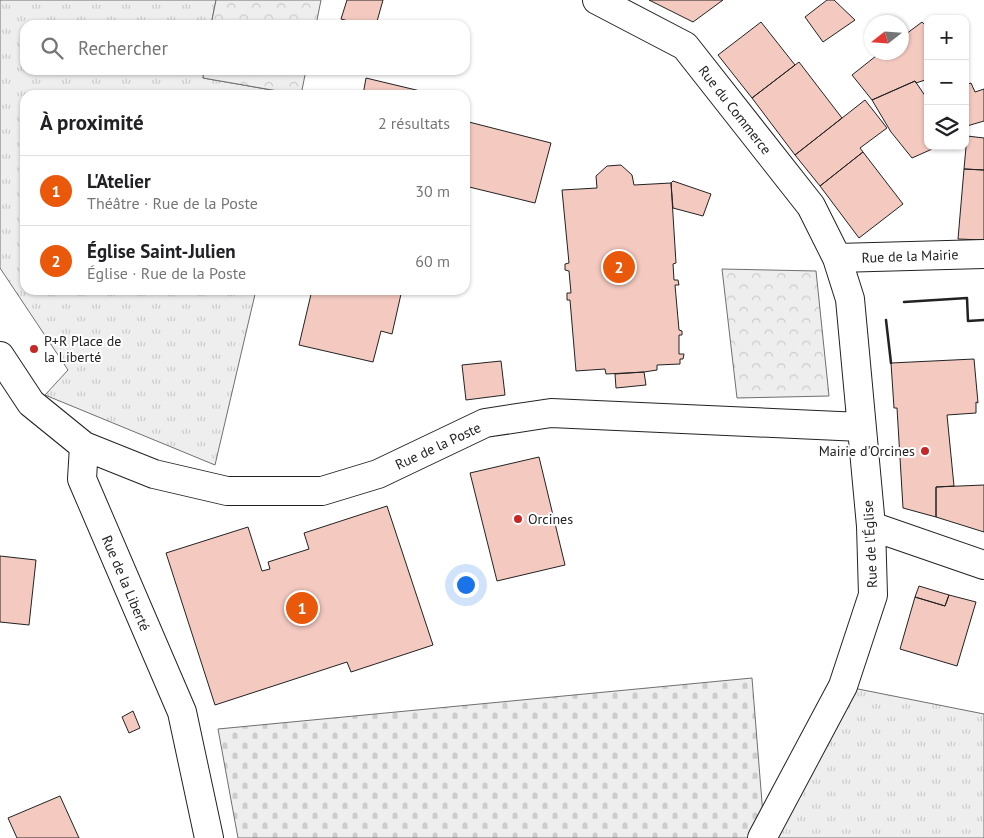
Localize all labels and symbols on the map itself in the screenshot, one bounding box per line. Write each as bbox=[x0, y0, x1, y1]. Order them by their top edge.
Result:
north arrow bbox=[864, 15, 909, 60]
street label: Rue du Commerce bbox=[695, 62, 775, 158]
street label: Rue de la Mairie bbox=[861, 245, 959, 267]
pin: 2 bbox=[603, 248, 635, 286]
place label: P+R Place de la Liberté bbox=[44, 332, 121, 366]
marker: P+R Place de la Liberté bbox=[28, 343, 40, 355]
street label: Rue de la Poste bbox=[392, 418, 484, 474]
place label: Mairie d'Orcines bbox=[819, 442, 915, 460]
marker: Mairie d'Orcines bbox=[919, 445, 931, 457]
street label: Rue de l'Église bbox=[859, 500, 881, 588]
place label: Orcines bbox=[528, 510, 573, 528]
marker: Orcines bbox=[512, 513, 524, 525]
street label: Rue de la Liberté bbox=[98, 532, 154, 634]
your location bbox=[453, 572, 479, 598]
pin: 1 bbox=[286, 589, 318, 627]

